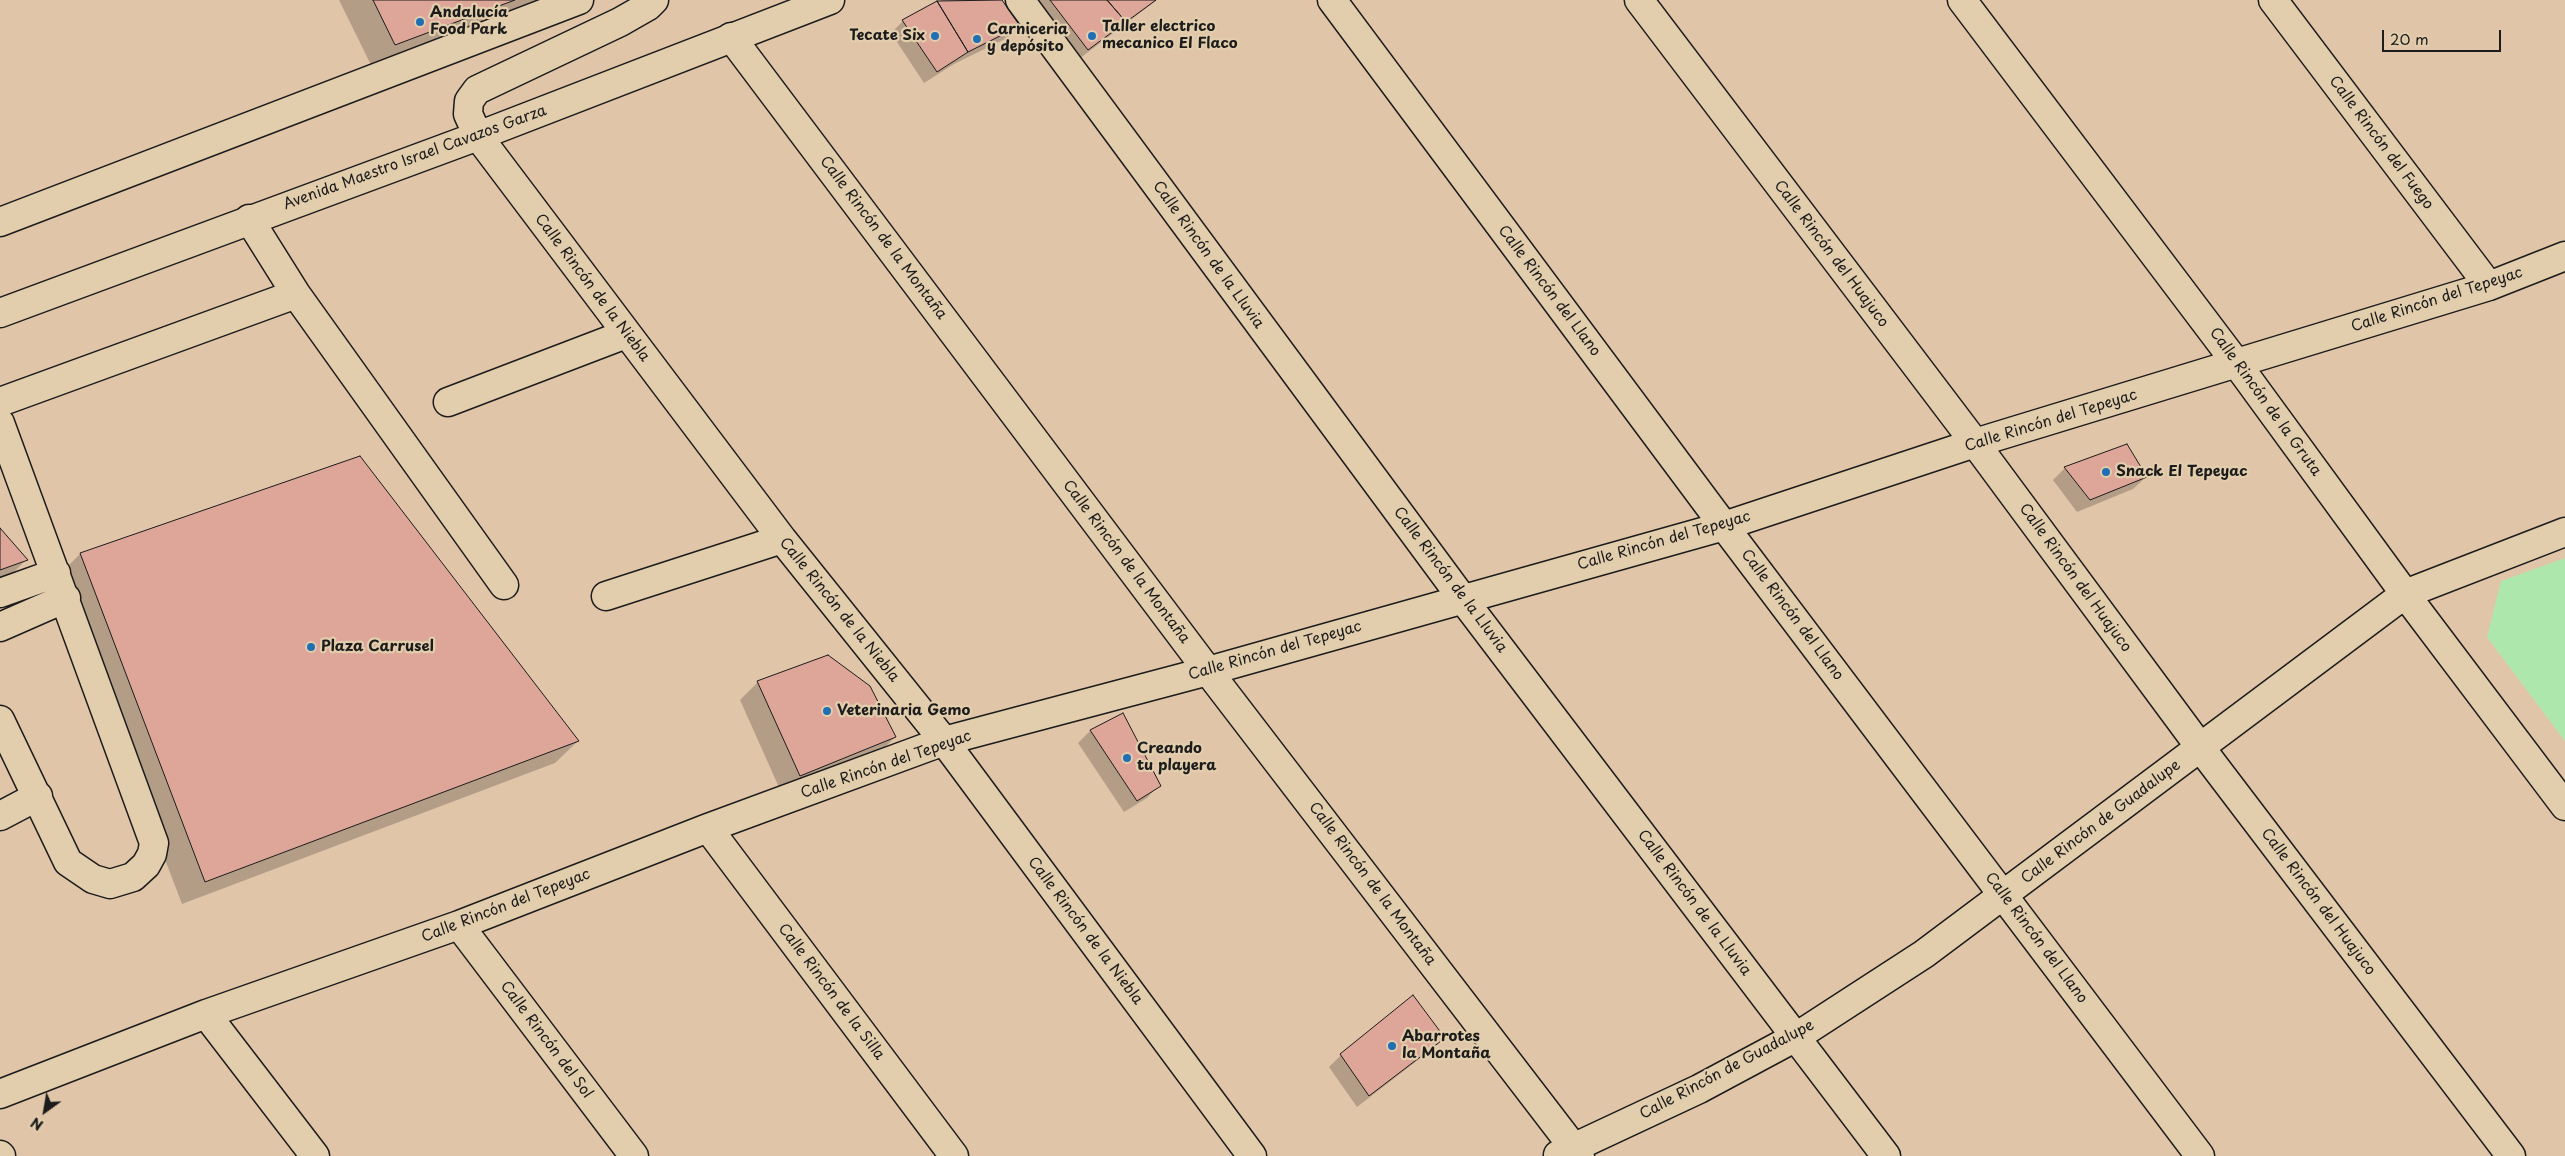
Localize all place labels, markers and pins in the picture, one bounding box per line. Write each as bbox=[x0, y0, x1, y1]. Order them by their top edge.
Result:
place label: Andalucía Food Park bbox=[430, 4, 508, 39]
marker: Andalucía Food Park bbox=[414, 16, 426, 28]
place label: Taller electrico mecanico El Flaco bbox=[1102, 18, 1238, 53]
place label: Carniceria y depósito bbox=[987, 21, 1068, 56]
place label: Tecate Six bbox=[849, 27, 925, 45]
marker: Tecate Six bbox=[929, 30, 941, 42]
marker: Taller electrico mecanico El Flaco bbox=[1086, 30, 1098, 42]
marker: Carniceria y depósito bbox=[971, 33, 983, 45]
place label: Snack El Tepeyac bbox=[2116, 463, 2248, 481]
marker: Snack El Tepeyac bbox=[2100, 466, 2112, 478]
place label: Plaza Carrusel bbox=[321, 638, 434, 656]
marker: Plaza Carrusel bbox=[305, 641, 317, 653]
place label: Veterinaria Gemo bbox=[837, 702, 970, 720]
marker: Veterinaria Gemo bbox=[821, 705, 833, 717]
place label: Creando tu playera bbox=[1137, 740, 1216, 775]
marker: Creando tu playera bbox=[1121, 752, 1133, 764]
place label: Abarrotes la Montaña bbox=[1402, 1028, 1491, 1063]
marker: Abarrotes la Montaña bbox=[1386, 1040, 1398, 1052]

